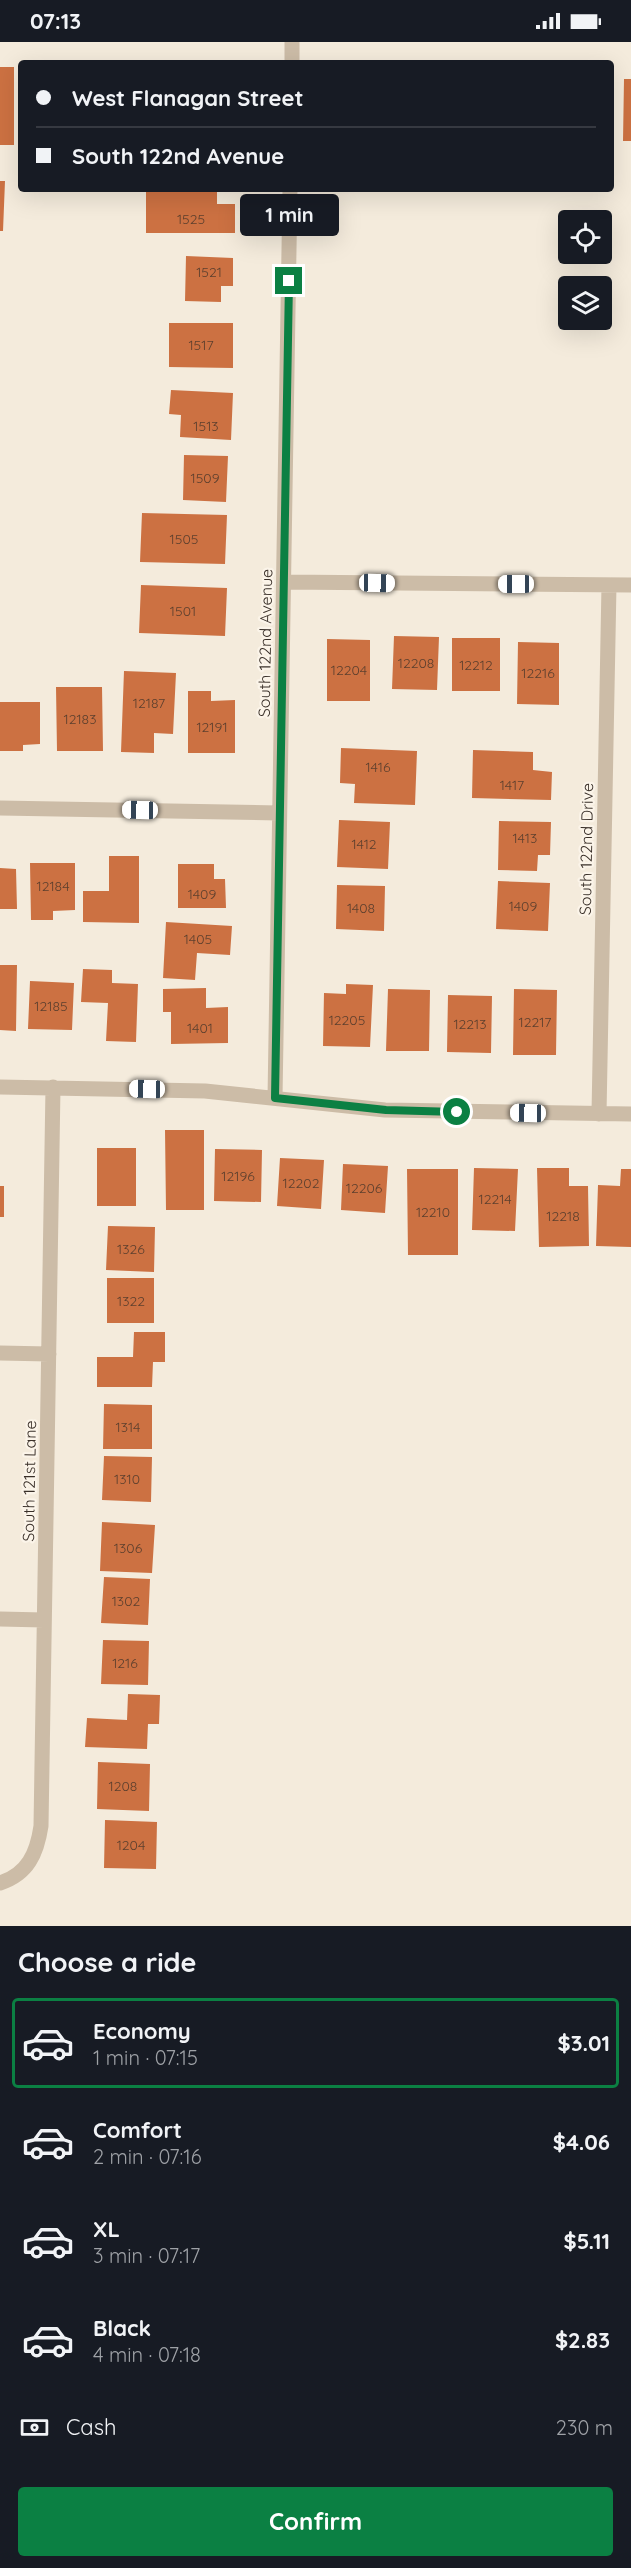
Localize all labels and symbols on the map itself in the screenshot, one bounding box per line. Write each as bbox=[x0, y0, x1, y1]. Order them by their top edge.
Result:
callout: 1 min bbox=[240, 194, 338, 236]
house number: 1525 bbox=[177, 210, 205, 228]
house number: 1521 bbox=[196, 263, 222, 281]
route end bbox=[275, 267, 302, 294]
house number: 1517 bbox=[188, 336, 214, 354]
house number: 1513 bbox=[193, 417, 219, 435]
house number: 1509 bbox=[191, 469, 220, 487]
house number: 1505 bbox=[170, 530, 198, 548]
street label: South 122nd Avenue bbox=[254, 569, 276, 717]
car bbox=[359, 574, 395, 592]
car bbox=[498, 575, 534, 593]
house number: 1501 bbox=[170, 602, 196, 620]
house number: 12208 bbox=[398, 654, 434, 672]
house number: 12212 bbox=[459, 656, 493, 674]
house number: 12204 bbox=[331, 661, 367, 679]
house number: 12216 bbox=[521, 664, 555, 682]
house number: 12187 bbox=[133, 694, 165, 712]
house number: 12183 bbox=[63, 710, 97, 728]
house number: 12191 bbox=[196, 718, 228, 736]
house number: 1416 bbox=[366, 758, 391, 776]
house number: 1417 bbox=[500, 776, 524, 794]
street label: South 122nd Drive bbox=[575, 783, 597, 915]
car bbox=[122, 801, 158, 819]
house number: 1413 bbox=[513, 829, 537, 847]
house number: 1412 bbox=[351, 835, 377, 853]
house number: 12184 bbox=[36, 877, 70, 895]
house number: 1409 bbox=[188, 885, 216, 903]
house number: 1409 bbox=[509, 897, 537, 915]
house number: 1408 bbox=[347, 899, 375, 917]
house number: 1405 bbox=[184, 930, 212, 948]
house number: 12185 bbox=[34, 997, 68, 1015]
house number: 12205 bbox=[329, 1011, 365, 1029]
house number: 12217 bbox=[518, 1013, 552, 1031]
house number: 12213 bbox=[453, 1015, 487, 1033]
house number: 1401 bbox=[187, 1019, 213, 1037]
car bbox=[129, 1080, 165, 1098]
route start bbox=[443, 1098, 470, 1125]
car bbox=[510, 1104, 546, 1122]
house number: 12196 bbox=[221, 1167, 255, 1185]
house number: 12202 bbox=[283, 1174, 320, 1192]
house number: 12206 bbox=[346, 1179, 383, 1197]
house number: 12214 bbox=[478, 1190, 512, 1208]
house number: 12210 bbox=[416, 1203, 450, 1221]
house number: 12218 bbox=[546, 1207, 580, 1225]
house number: 1326 bbox=[117, 1240, 145, 1258]
house number: 1322 bbox=[117, 1292, 145, 1310]
house number: 1314 bbox=[116, 1418, 140, 1436]
street label: South 121st Lane bbox=[18, 1420, 40, 1542]
house number: 1310 bbox=[114, 1470, 140, 1488]
house number: 1306 bbox=[114, 1539, 143, 1557]
house number: 1302 bbox=[112, 1592, 141, 1610]
house number: 1216 bbox=[112, 1654, 138, 1672]
house number: 1208 bbox=[109, 1777, 137, 1795]
house number: 1204 bbox=[117, 1836, 145, 1854]

